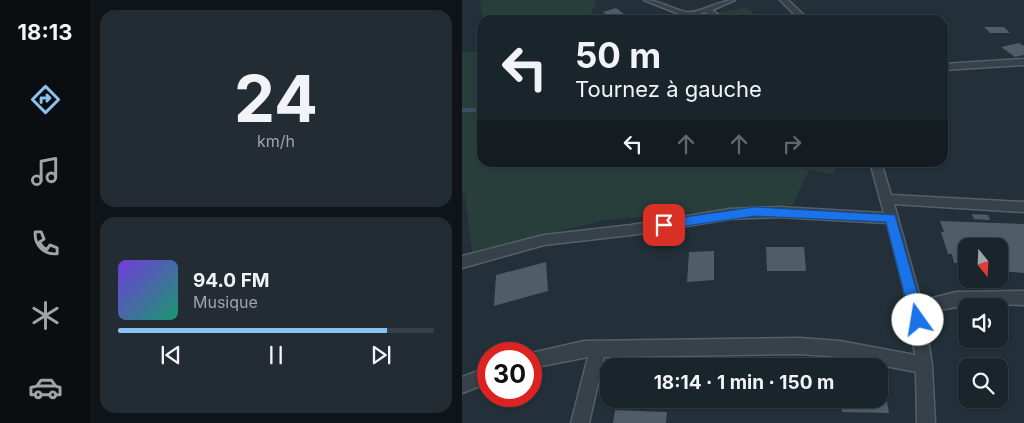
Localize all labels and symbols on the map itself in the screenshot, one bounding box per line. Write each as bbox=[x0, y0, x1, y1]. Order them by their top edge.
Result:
pin bbox=[643, 204, 685, 246]
north arrow bbox=[958, 238, 1008, 288]
position arrow bbox=[891, 293, 943, 345]
speed limit sign: 30 bbox=[477, 342, 542, 407]

